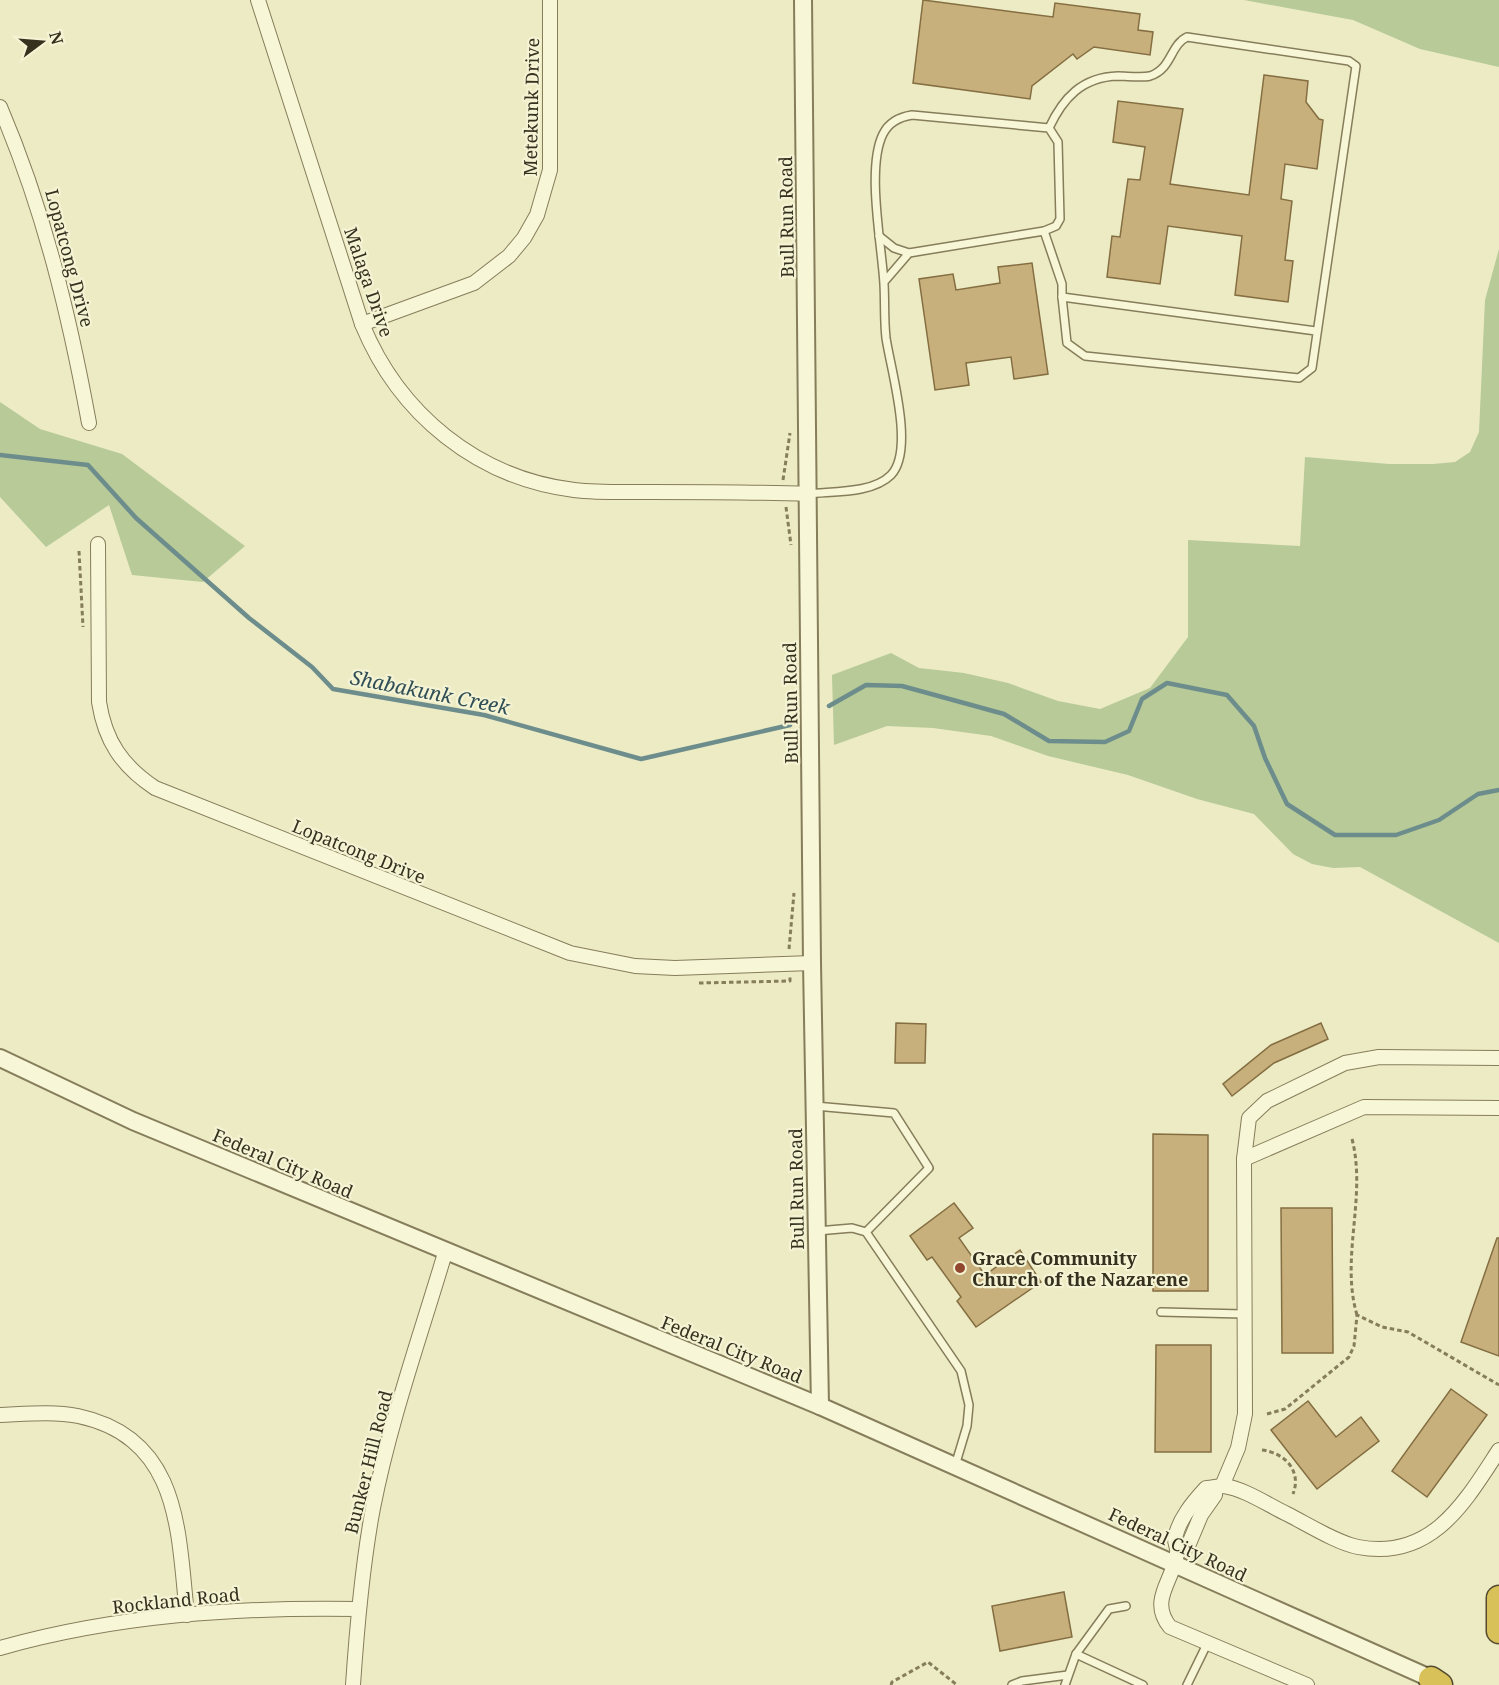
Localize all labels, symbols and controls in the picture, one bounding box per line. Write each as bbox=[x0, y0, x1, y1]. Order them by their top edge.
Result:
north arrow bbox=[12, 12, 72, 72]
text: N bbox=[44, 29, 69, 47]
street label: Metekunk Drive bbox=[518, 37, 544, 177]
street label: Bull Run Road bbox=[773, 156, 799, 278]
street label: Lopatcong Drive bbox=[40, 186, 100, 330]
street label: Malaga Drive bbox=[339, 224, 399, 340]
street label: Bull Run Road bbox=[777, 642, 803, 764]
water label: Shabakunk Creek bbox=[348, 663, 513, 721]
street label: Lopatcong Drive bbox=[289, 813, 429, 889]
street label: Federal City Road bbox=[209, 1123, 357, 1203]
street label: Bull Run Road bbox=[783, 1128, 809, 1250]
place label: Grace Community Church of the Nazarene bbox=[972, 1246, 1188, 1291]
marker: Grace Community Church of the Nazarene bbox=[953, 1261, 967, 1275]
street label: Federal City Road bbox=[658, 1310, 806, 1388]
street label: Bunker Hill Road bbox=[339, 1388, 397, 1536]
street label: Federal City Road bbox=[1105, 1501, 1251, 1587]
street label: Rockland Road bbox=[111, 1581, 241, 1619]

